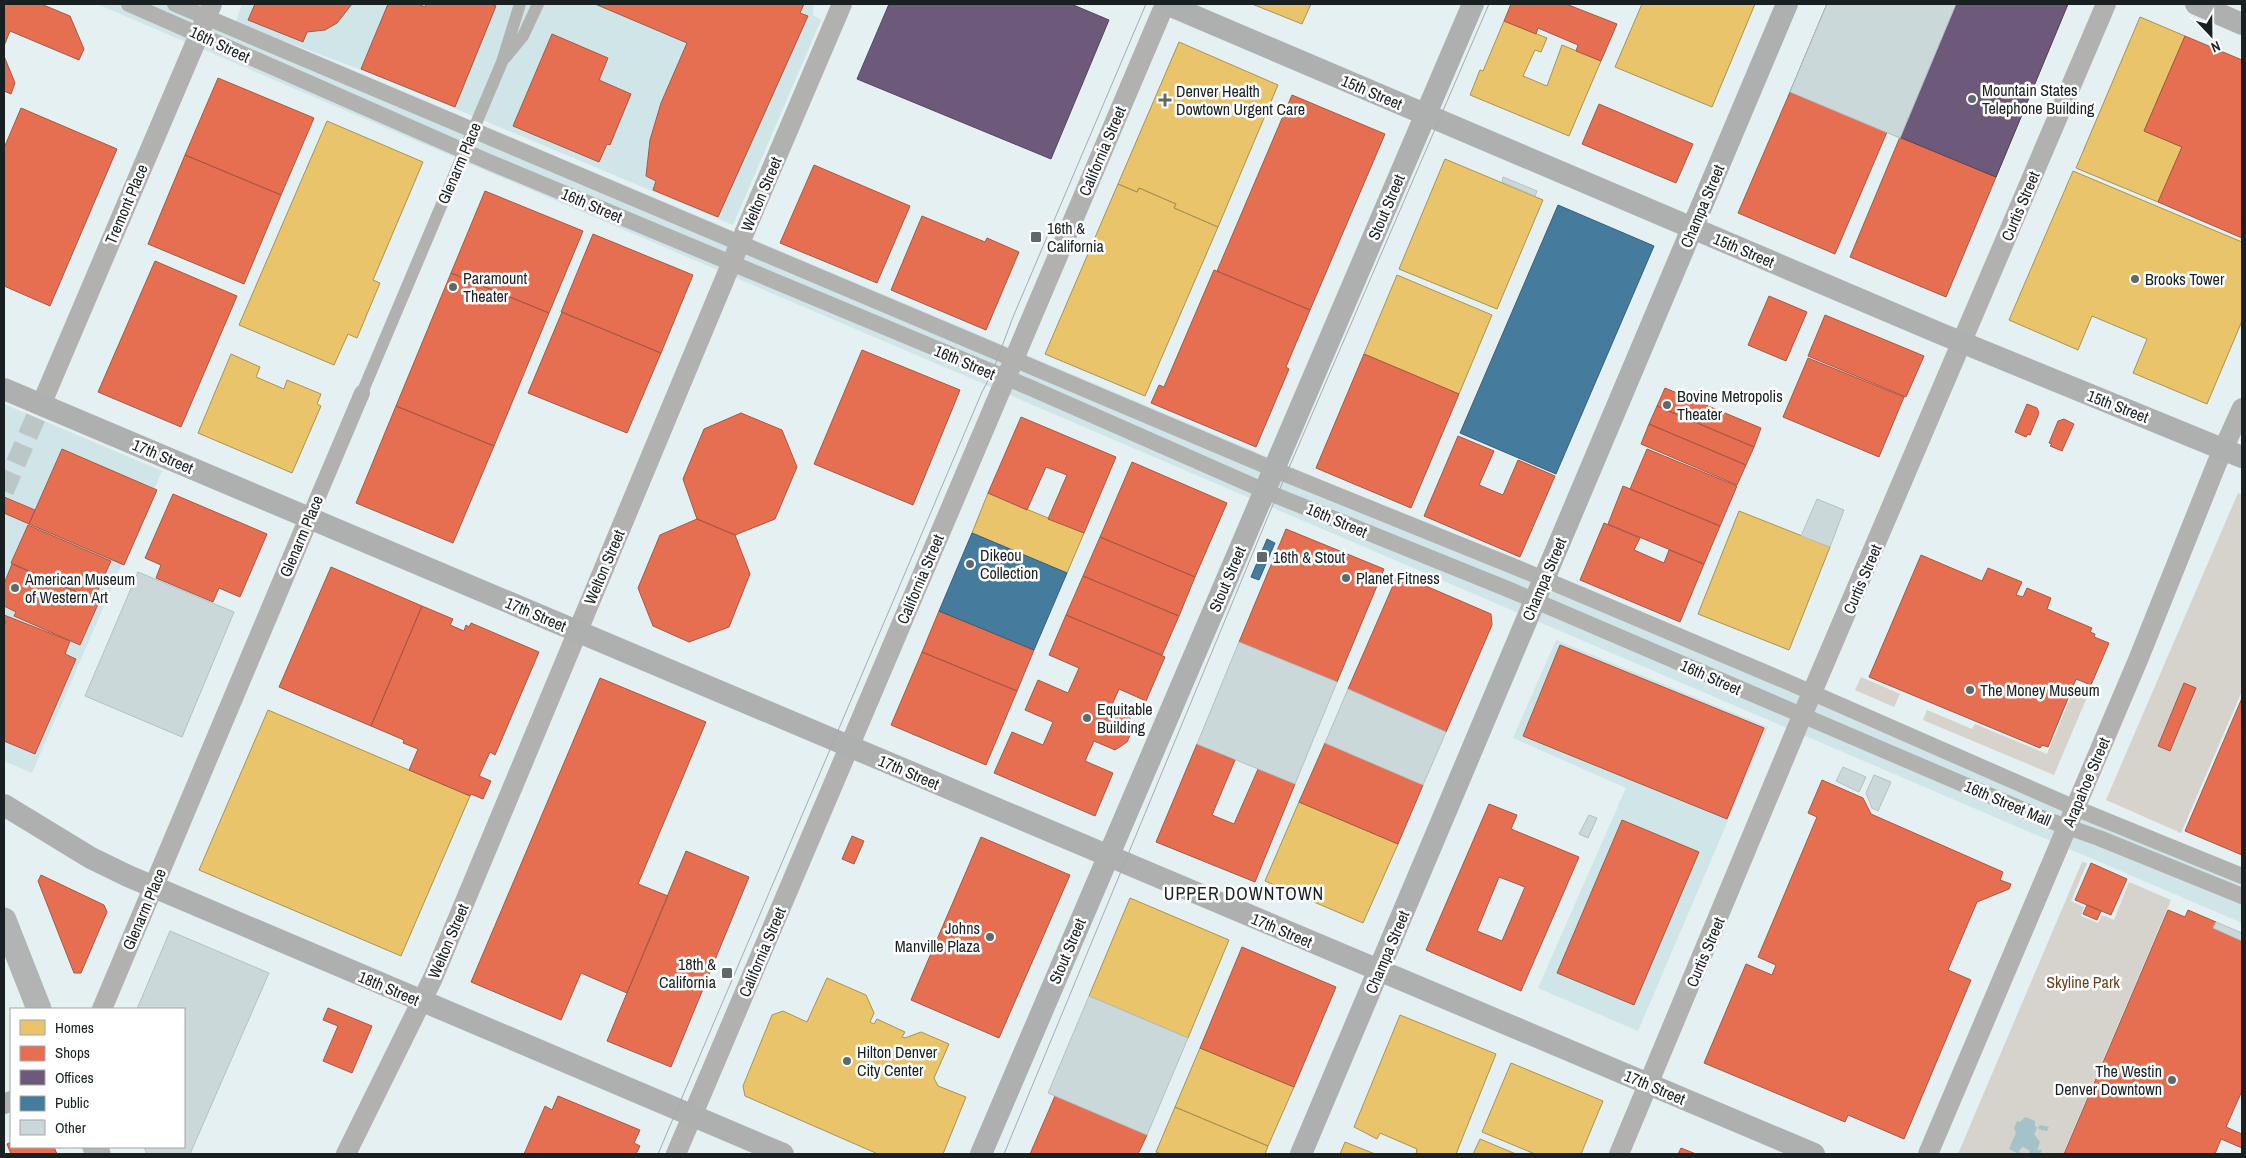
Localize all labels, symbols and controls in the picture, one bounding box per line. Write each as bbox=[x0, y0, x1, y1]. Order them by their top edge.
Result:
north arrow bbox=[2186, 10, 2236, 60]
street label: 16th Street bbox=[186, 20, 254, 68]
text: N bbox=[2209, 37, 2223, 57]
street label: 15th Street bbox=[1338, 69, 1406, 115]
place label: Mountain States Telephone Building bbox=[1982, 79, 2095, 119]
place label: Denver Health Dowtown Urgent Care bbox=[1176, 80, 1305, 120]
marker: Denver Health Dowtown Urgent Care bbox=[1158, 93, 1172, 107]
marker: Mountain States Telephone Building bbox=[1966, 93, 1978, 105]
street label: California Street bbox=[1073, 102, 1131, 199]
street label: Glenarm Place bbox=[432, 119, 486, 207]
street label: Welton Street bbox=[735, 153, 787, 235]
street label: Tremont Place bbox=[99, 161, 153, 247]
street label: Champa Street bbox=[1675, 161, 1730, 251]
street label: Curtis Street bbox=[1995, 167, 2045, 244]
street label: Stout Street bbox=[1362, 170, 1410, 243]
street label: 16th Street bbox=[558, 182, 626, 228]
place label: 16th & California bbox=[1047, 217, 1105, 257]
street label: 15th Street bbox=[1710, 227, 1778, 273]
marker: 16th & California bbox=[1029, 230, 1043, 244]
place label: Paramount Theater bbox=[463, 267, 528, 307]
place label: Brooks Tower bbox=[2145, 268, 2225, 290]
marker: Brooks Tower bbox=[2129, 273, 2141, 285]
marker: Paramount Theater bbox=[447, 281, 459, 293]
street label: 16th Street bbox=[931, 339, 999, 385]
street label: 15th Street bbox=[2084, 384, 2152, 428]
place label: Bovine Metropolis Theater bbox=[1677, 385, 1783, 425]
marker: Bovine Metropolis Theater bbox=[1661, 399, 1673, 411]
street label: 17th Street bbox=[129, 433, 197, 479]
street label: Glenarm Place bbox=[274, 492, 328, 580]
street label: 16th Street bbox=[1303, 497, 1371, 543]
street label: Welton Street bbox=[578, 526, 630, 608]
street label: California Street bbox=[891, 530, 949, 627]
street label: Champa Street bbox=[1517, 534, 1572, 624]
street label: Curtis Street bbox=[1837, 540, 1887, 617]
street label: Stout Street bbox=[1203, 542, 1251, 615]
place label: Dikeou Collection bbox=[980, 544, 1038, 584]
place label: 16th & Stout bbox=[1273, 546, 1346, 568]
marker: 16th & Stout bbox=[1255, 550, 1269, 564]
marker: Dikeou Collection bbox=[964, 558, 976, 570]
place label: Planet Fitness bbox=[1356, 567, 1440, 589]
place label: American Museum of Western Art bbox=[24, 568, 135, 608]
marker: Planet Fitness bbox=[1340, 572, 1352, 584]
marker: American Museum of Western Art bbox=[9, 582, 21, 594]
street label: 17th Street bbox=[502, 591, 570, 637]
street label: 16th Street bbox=[1677, 654, 1745, 700]
place label: The Money Museum bbox=[1980, 679, 2100, 701]
marker: The Money Museum bbox=[1964, 684, 1976, 696]
place label: Equitable Building bbox=[1097, 698, 1152, 738]
marker: Equitable Building bbox=[1081, 712, 1093, 724]
street label: Arapahoe Street bbox=[2057, 733, 2115, 831]
street label: 17th Street bbox=[875, 749, 943, 795]
street label: 16th Street Mall bbox=[1961, 775, 2055, 831]
street label: Glenarm Place bbox=[117, 865, 171, 953]
district label: UPPER DOWNTOWN bbox=[1164, 881, 1324, 906]
street label: Welton Street bbox=[422, 900, 474, 982]
street label: California Street bbox=[733, 903, 791, 1000]
street label: 17th Street bbox=[1248, 907, 1316, 953]
street label: Champa Street bbox=[1360, 907, 1415, 997]
street label: Curtis Street bbox=[1680, 913, 1730, 990]
street label: Stout Street bbox=[1043, 914, 1091, 987]
place label: Johns Manville Plaza bbox=[895, 917, 981, 957]
marker: Johns Manville Plaza bbox=[984, 931, 996, 943]
place label: 18th & California bbox=[659, 953, 717, 993]
street label: 18th Street bbox=[355, 965, 423, 1011]
marker: 18th & California bbox=[720, 966, 734, 980]
park label: Skyline Park bbox=[2046, 971, 2120, 993]
legend bbox=[10, 1008, 185, 1148]
text: Homes bbox=[55, 1017, 94, 1038]
place label: Hilton Denver City Center bbox=[857, 1041, 938, 1081]
text: Shops bbox=[55, 1042, 90, 1063]
marker: Hilton Denver City Center bbox=[841, 1055, 853, 1067]
place label: The Westin Denver Downtown bbox=[2055, 1060, 2162, 1100]
street label: 17th Street bbox=[1621, 1064, 1689, 1110]
text: Offices bbox=[55, 1067, 94, 1088]
marker: The Westin Denver Downtown bbox=[2166, 1074, 2178, 1086]
text: Public bbox=[55, 1092, 89, 1113]
text: Other bbox=[55, 1117, 86, 1138]

